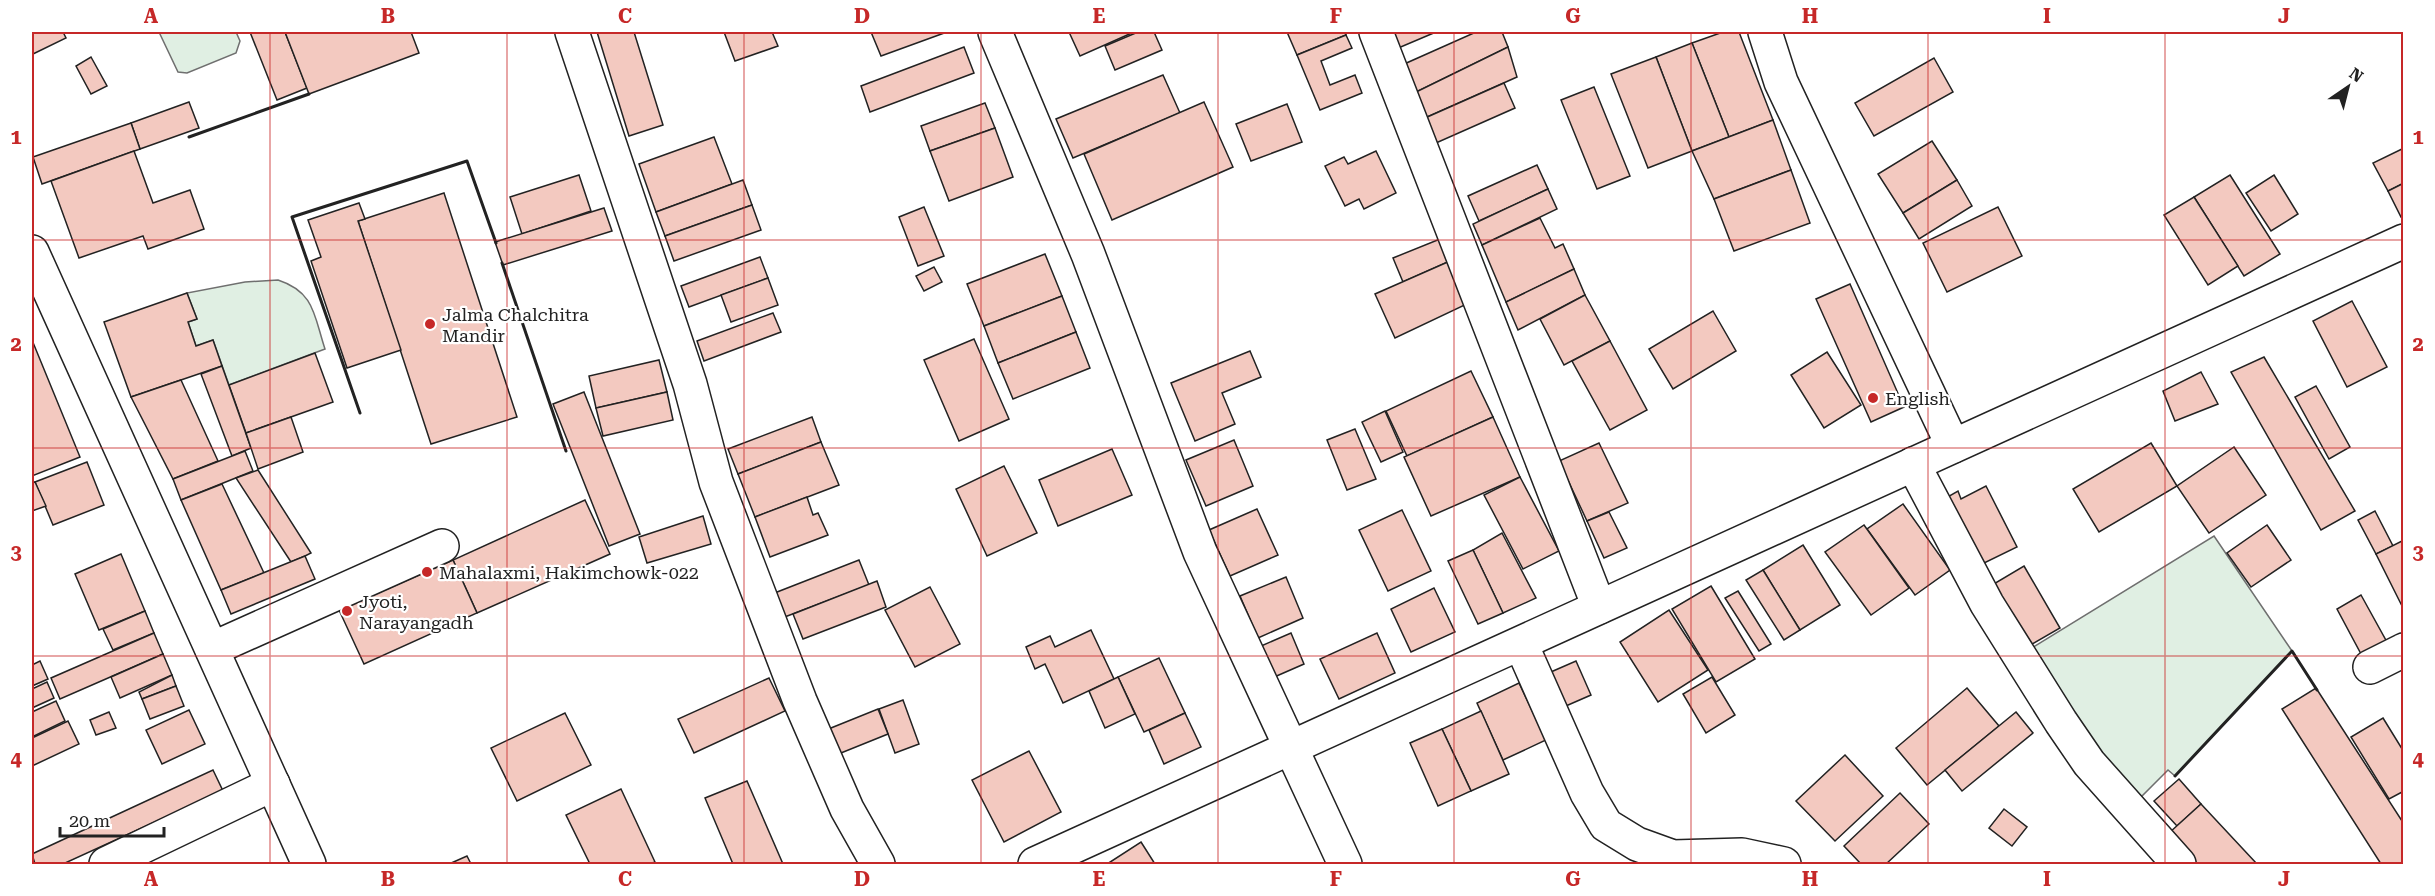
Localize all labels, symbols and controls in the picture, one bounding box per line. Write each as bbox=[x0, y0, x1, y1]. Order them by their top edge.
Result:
text: A bbox=[144, 4, 159, 28]
text: B bbox=[381, 4, 395, 28]
text: C bbox=[618, 4, 632, 28]
text: D bbox=[854, 4, 870, 28]
text: E bbox=[1093, 4, 1106, 28]
text: F bbox=[1330, 4, 1342, 28]
text: G bbox=[1565, 4, 1581, 28]
text: H bbox=[1802, 4, 1818, 28]
text: I bbox=[2043, 4, 2051, 28]
text: J bbox=[2278, 4, 2290, 28]
north arrow bbox=[2318, 57, 2378, 117]
text: N bbox=[2346, 64, 2367, 86]
text: 1 bbox=[10, 125, 22, 149]
text: 1 bbox=[2412, 125, 2424, 149]
place label: Jalma Chalchitra Mandir bbox=[442, 304, 589, 346]
marker: Jalma Chalchitra Mandir bbox=[423, 317, 437, 331]
text: 2 bbox=[10, 332, 22, 356]
text: 2 bbox=[2412, 332, 2424, 356]
place label: English bbox=[1885, 388, 1950, 409]
marker: English bbox=[1866, 391, 1880, 405]
text: 3 bbox=[10, 540, 22, 564]
text: 3 bbox=[2412, 540, 2424, 564]
place label: Mahalaxmi, Hakimchowk-022 bbox=[439, 562, 699, 583]
marker: Mahalaxmi, Hakimchowk-022 bbox=[420, 565, 434, 579]
place label: Jyoti, Narayangadh bbox=[359, 591, 474, 633]
marker: Jyoti, Narayangadh bbox=[340, 604, 354, 618]
text: 4 bbox=[10, 747, 22, 771]
text: 4 bbox=[2412, 747, 2424, 771]
scale bar bbox=[60, 800, 164, 838]
text: 20 m bbox=[69, 810, 110, 831]
text: A bbox=[144, 867, 159, 891]
text: B bbox=[381, 867, 395, 891]
text: C bbox=[618, 867, 632, 891]
text: D bbox=[854, 867, 870, 891]
text: E bbox=[1093, 867, 1106, 891]
text: F bbox=[1330, 867, 1342, 891]
text: G bbox=[1565, 867, 1581, 891]
text: H bbox=[1802, 867, 1818, 891]
text: I bbox=[2043, 867, 2051, 891]
text: J bbox=[2278, 867, 2290, 891]

